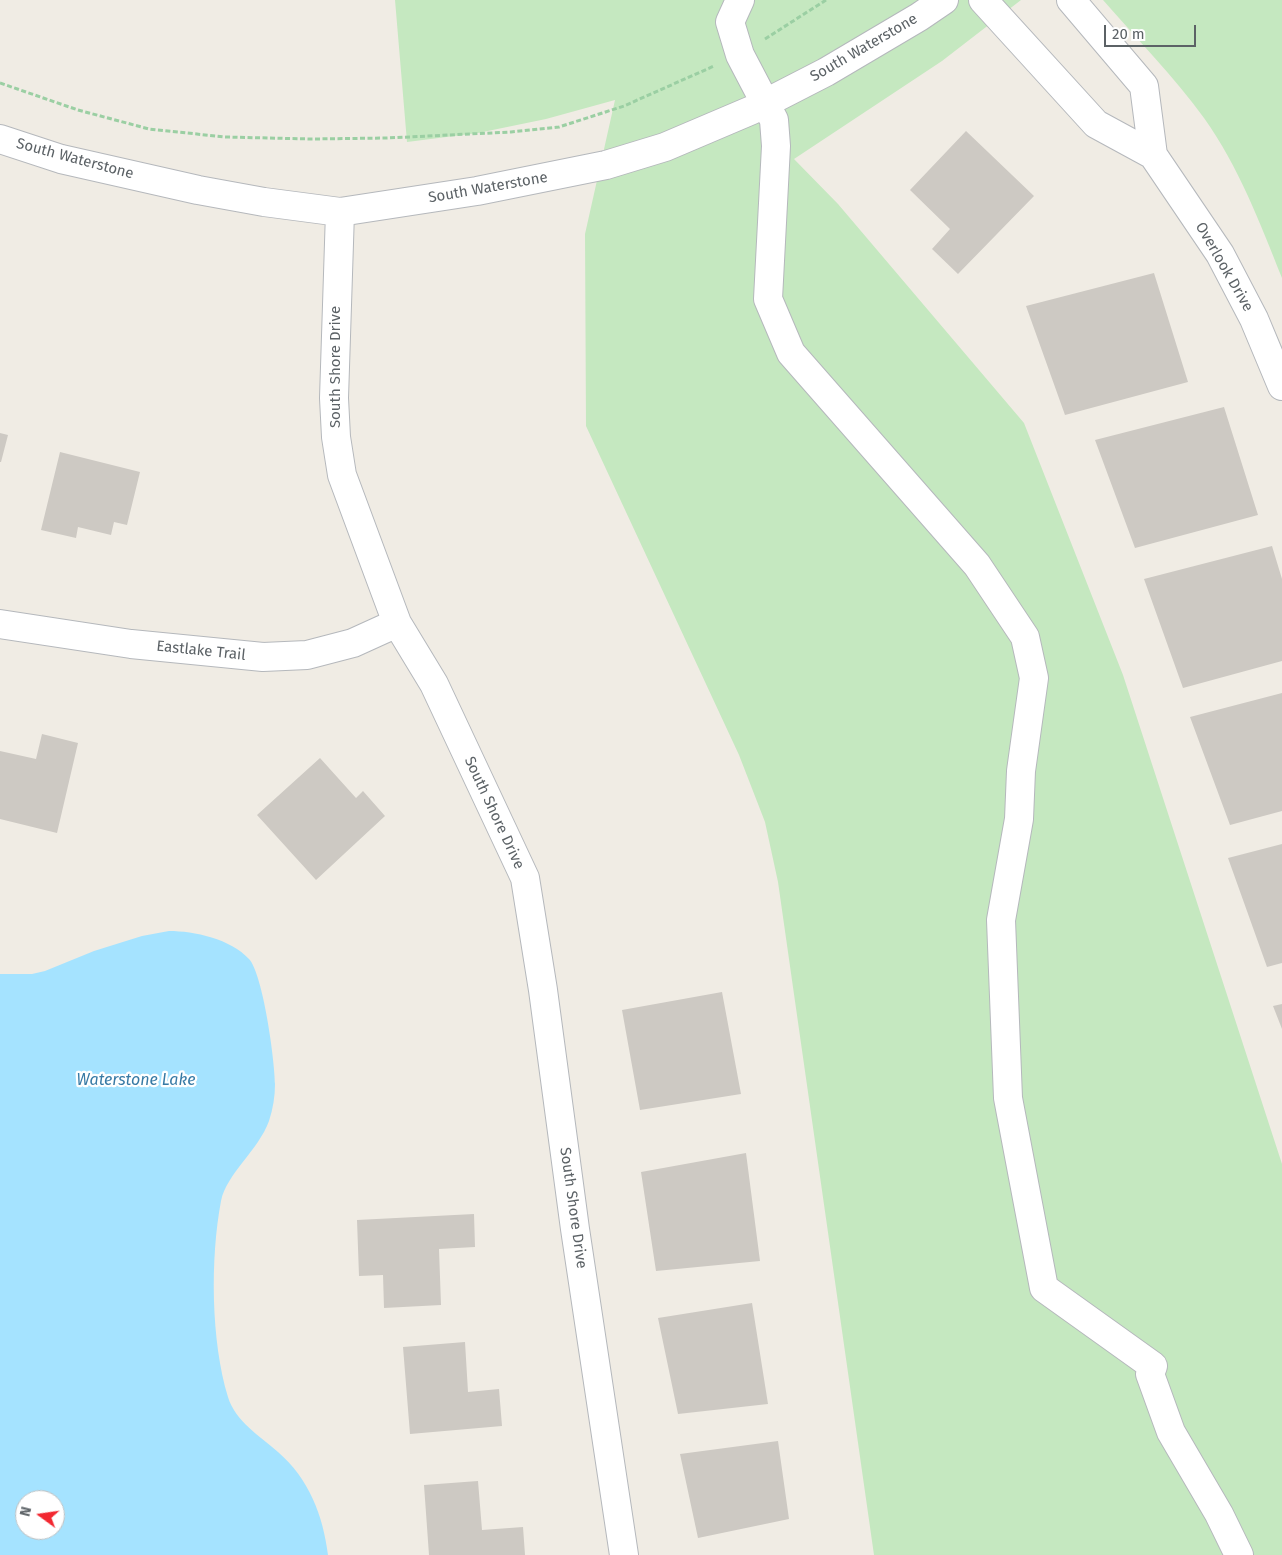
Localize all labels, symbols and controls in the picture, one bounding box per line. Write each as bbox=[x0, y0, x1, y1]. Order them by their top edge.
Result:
street label: South Waterstone bbox=[807, 10, 921, 86]
scale bar bbox=[1107, 15, 1200, 47]
text: 20 m bbox=[1112, 25, 1145, 43]
street label: South Waterstone bbox=[14, 135, 136, 183]
street label: South Waterstone bbox=[427, 169, 549, 207]
street label: Overlook Drive bbox=[1191, 219, 1257, 315]
street label: South Shore Drive bbox=[327, 306, 345, 428]
street label: Eastlake Trail bbox=[155, 637, 247, 665]
street label: South Shore Drive bbox=[460, 754, 528, 872]
water label: Waterstone Lake bbox=[77, 1071, 195, 1091]
street label: South Shore Drive bbox=[556, 1146, 590, 1270]
north arrow bbox=[15, 1490, 65, 1540]
text: N bbox=[17, 1505, 35, 1518]

